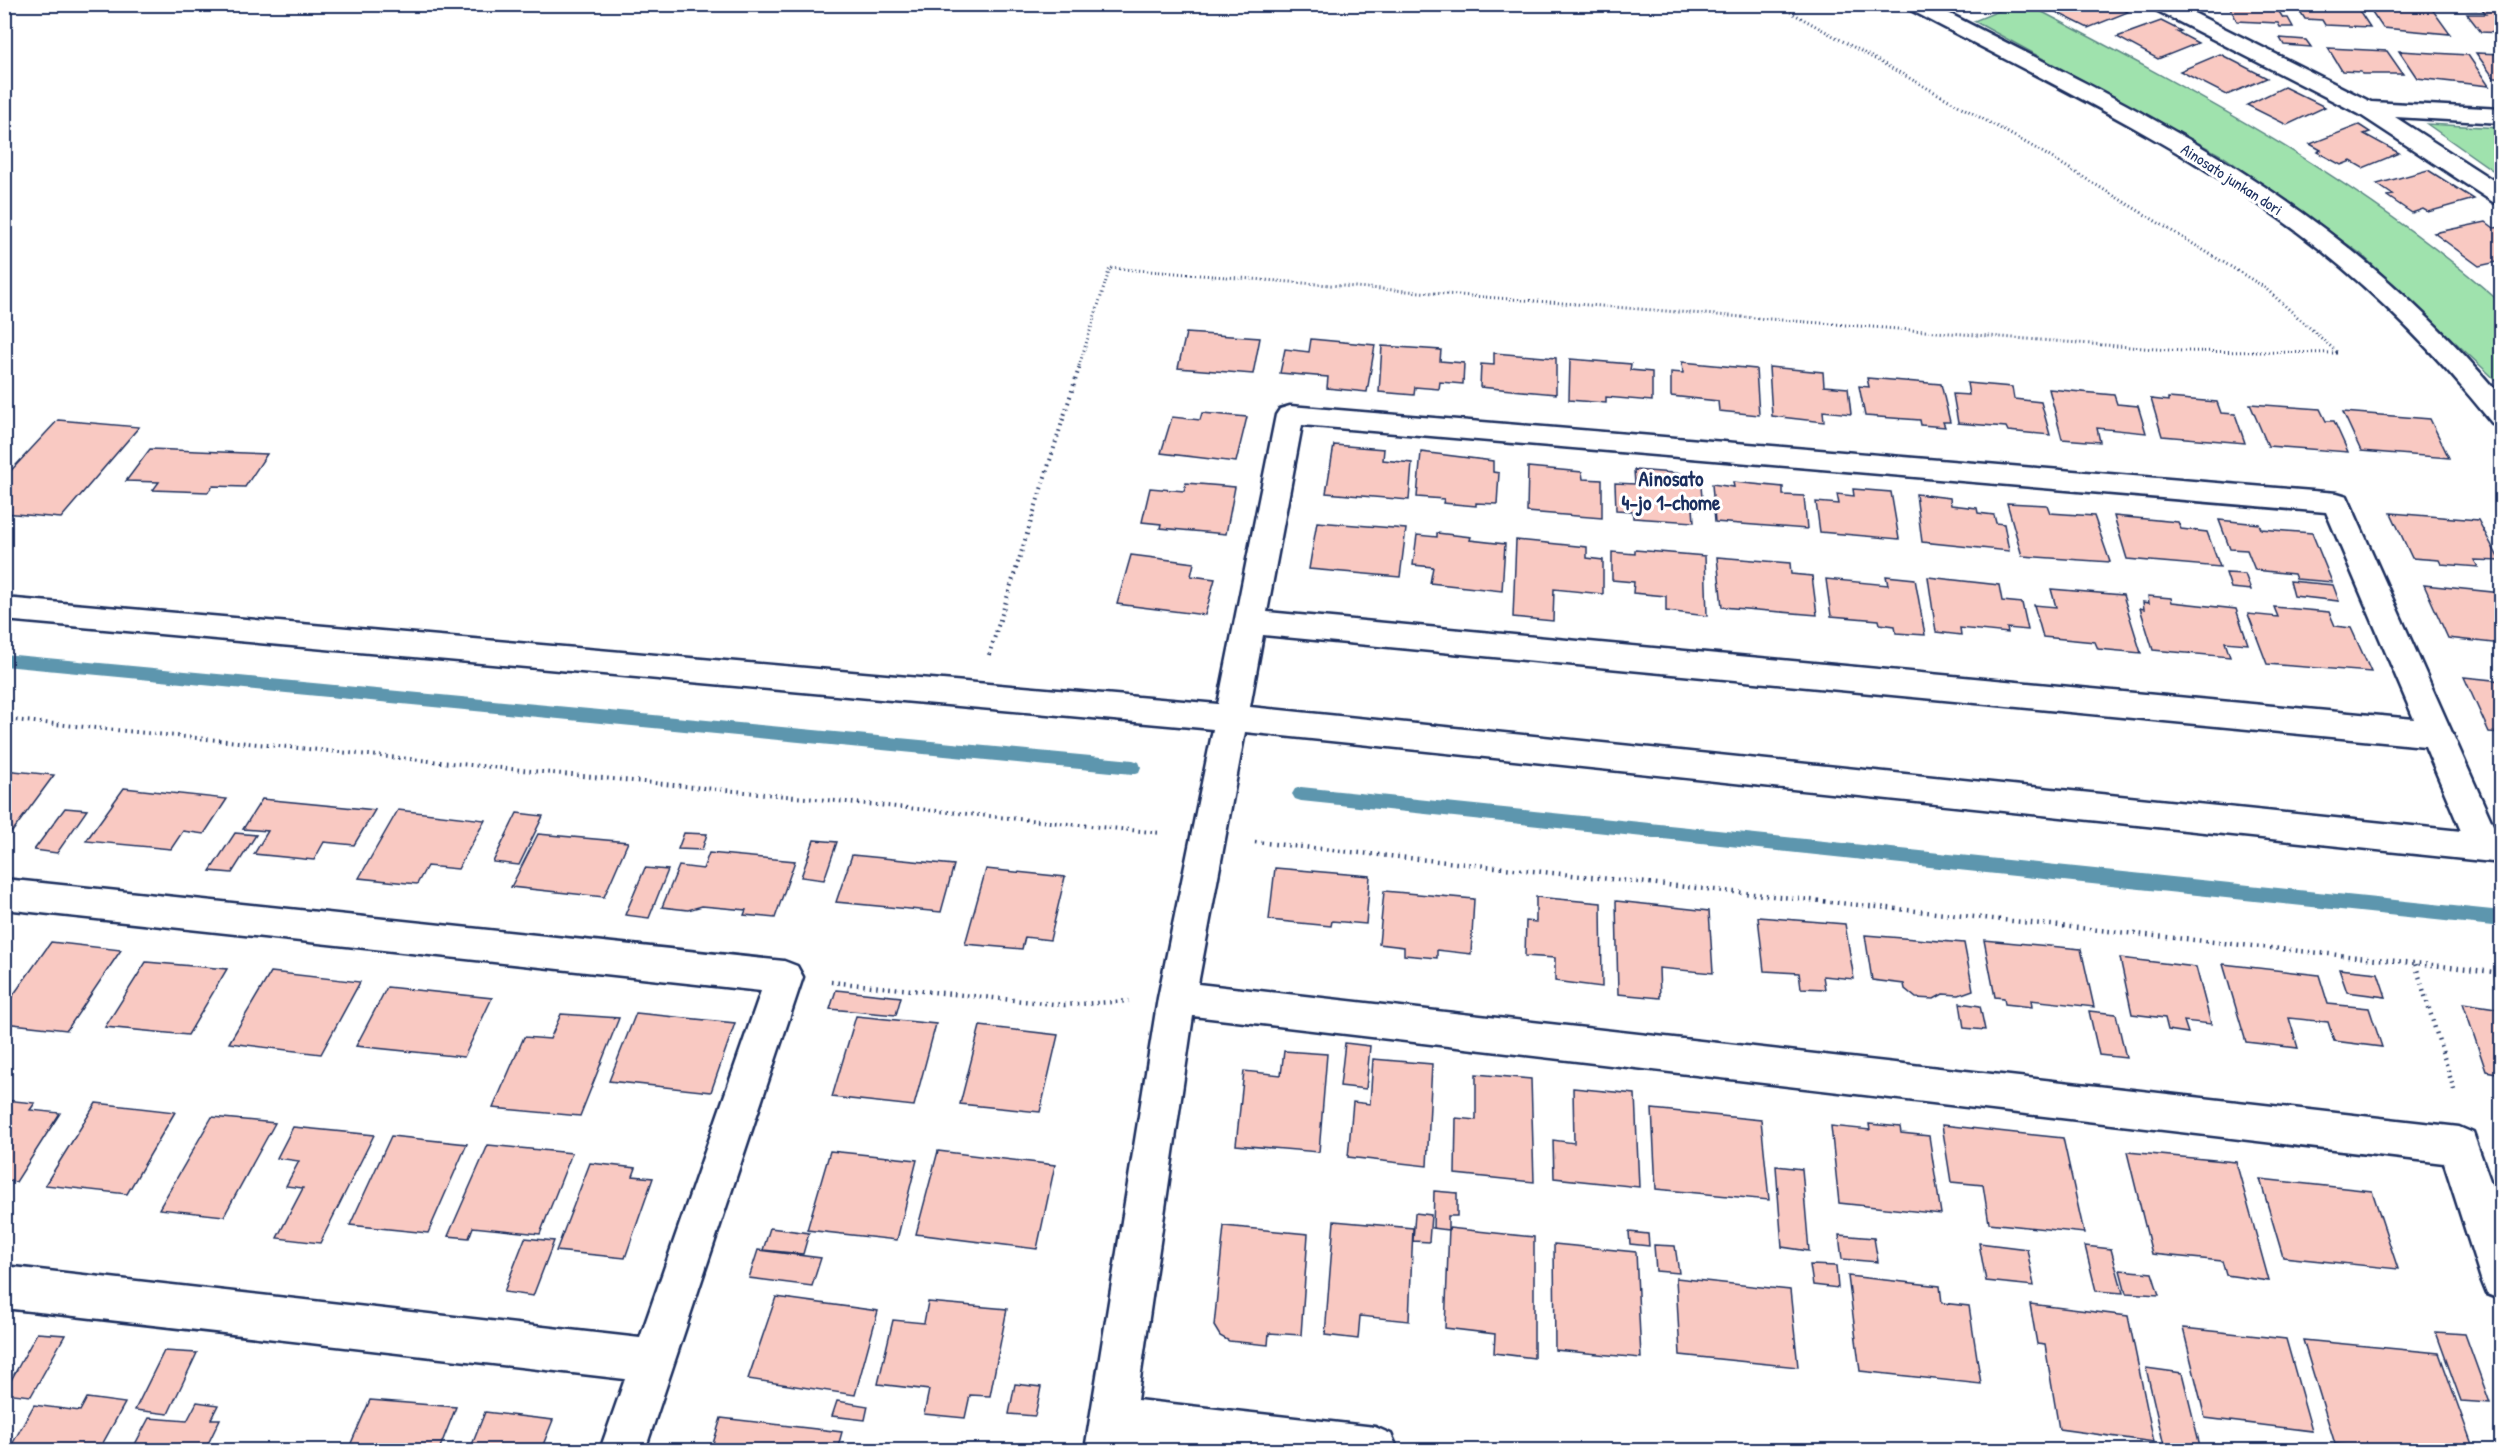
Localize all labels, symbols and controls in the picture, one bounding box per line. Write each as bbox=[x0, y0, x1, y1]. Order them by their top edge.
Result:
street label: Ainosato junkan dori bbox=[2177, 138, 2287, 220]
district label: Ainosato 4-jo 1-chome bbox=[1622, 464, 1721, 517]

